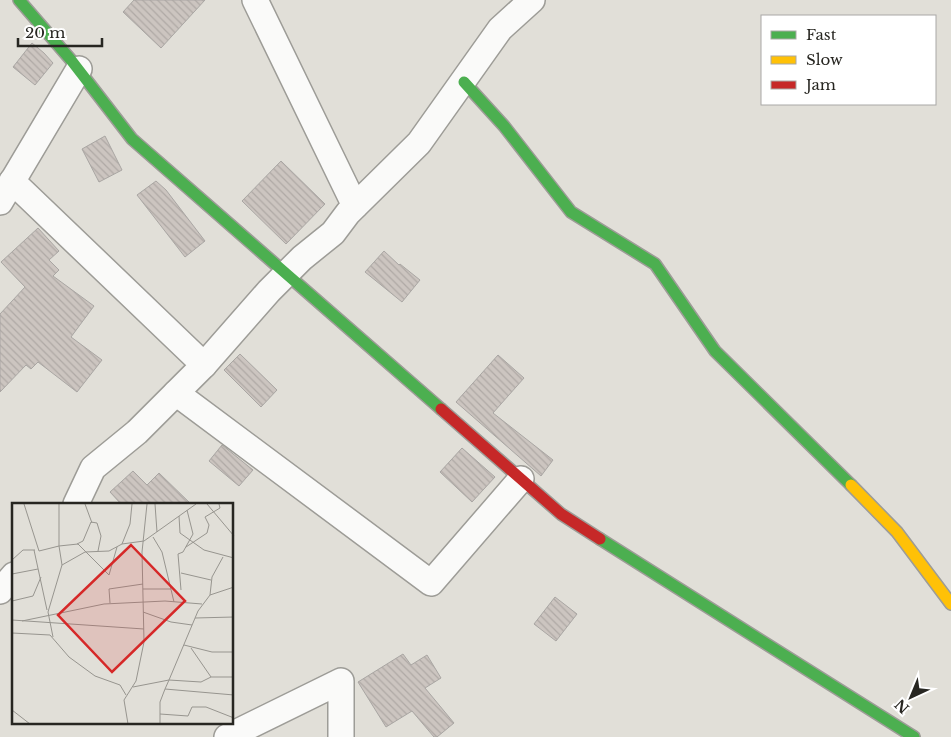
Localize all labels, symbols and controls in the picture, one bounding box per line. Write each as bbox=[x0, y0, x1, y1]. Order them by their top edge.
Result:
scale bar bbox=[18, 15, 101, 47]
legend bbox=[761, 15, 936, 105]
text: 20 m bbox=[25, 23, 65, 42]
text: Fast bbox=[806, 25, 837, 44]
text: Slow bbox=[806, 50, 843, 69]
text: Jam bbox=[804, 75, 836, 94]
inset map bbox=[12, 503, 234, 724]
north arrow bbox=[886, 672, 936, 722]
text: N bbox=[891, 695, 913, 717]

